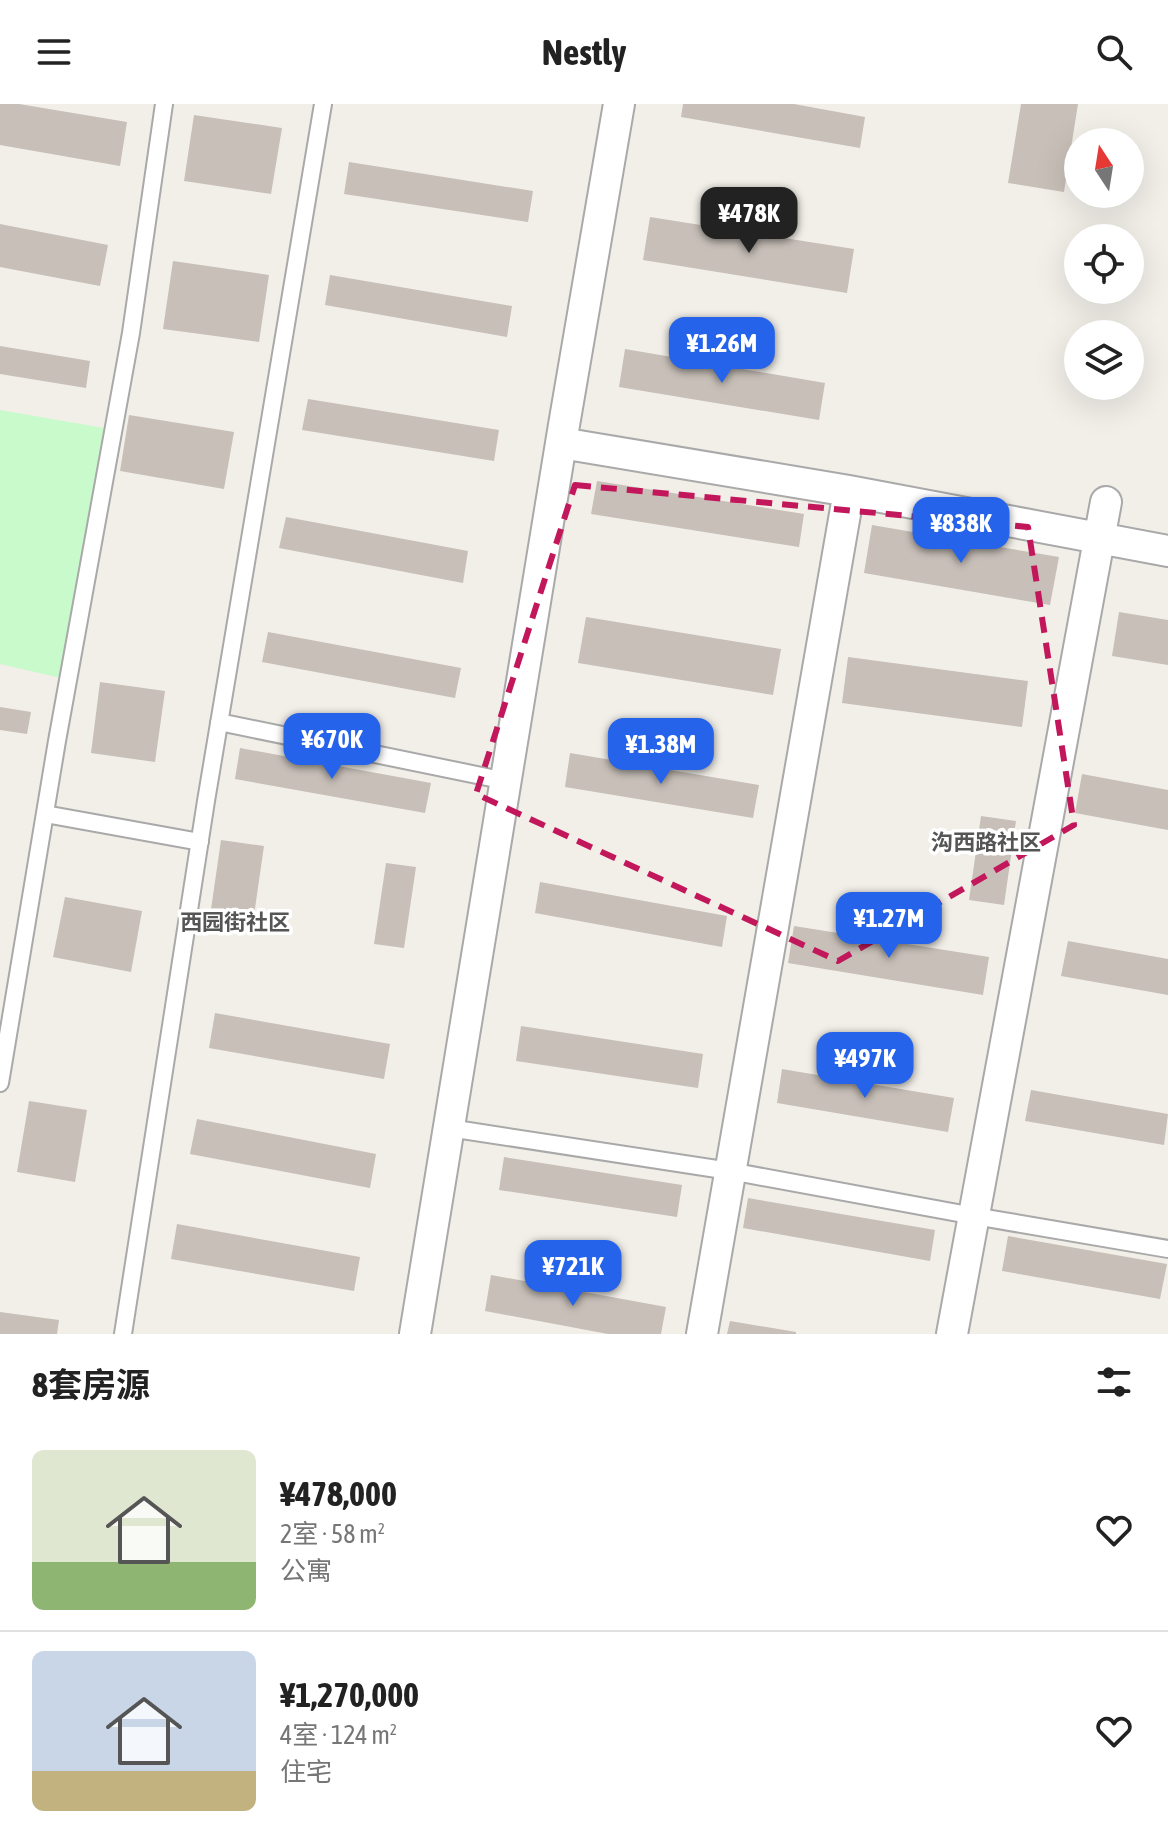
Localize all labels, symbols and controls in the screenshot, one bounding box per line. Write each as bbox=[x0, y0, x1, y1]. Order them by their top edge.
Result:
icon: menu bbox=[32, 30, 76, 74]
icon: search bbox=[1092, 30, 1136, 74]
text: Nestly bbox=[542, 31, 626, 73]
north arrow bbox=[1064, 128, 1144, 208]
map controls bbox=[1064, 128, 1144, 400]
pin: ¥478K bbox=[693, 187, 805, 255]
text: ¥478K bbox=[719, 198, 779, 228]
button: locate bbox=[1064, 224, 1144, 304]
pin: ¥1.26M bbox=[657, 317, 787, 385]
button: layers bbox=[1064, 320, 1144, 400]
text: ¥1.26M bbox=[687, 328, 757, 358]
pin: ¥838K bbox=[905, 497, 1017, 565]
text: ¥838K bbox=[931, 508, 991, 538]
pin: ¥670K bbox=[276, 713, 388, 781]
pin: ¥1.38M bbox=[596, 718, 726, 786]
text: ¥670K bbox=[302, 724, 362, 754]
text: ¥1.38M bbox=[626, 729, 696, 759]
district label: 沟西路社区 bbox=[931, 829, 1041, 855]
pin: ¥1.27M bbox=[824, 892, 954, 960]
text: ¥1.27M bbox=[854, 903, 924, 933]
district label: 西园街社区 bbox=[180, 909, 290, 935]
pin: ¥497K bbox=[809, 1032, 921, 1100]
text: ¥497K bbox=[835, 1043, 895, 1073]
pin: ¥721K bbox=[517, 1240, 629, 1308]
text: ¥721K bbox=[543, 1251, 603, 1281]
icon: filters bbox=[1092, 1360, 1136, 1404]
text: 8套房源 bbox=[32, 1365, 150, 1404]
text: ¥478,000 bbox=[280, 1474, 397, 1513]
icon: home bbox=[96, 1482, 192, 1578]
icon: heart bbox=[1092, 1508, 1136, 1552]
text: 2室 · 58 m² bbox=[280, 1519, 385, 1549]
text: 公寓 bbox=[280, 1556, 332, 1586]
text: ¥1,270,000 bbox=[280, 1675, 419, 1714]
icon: home bbox=[96, 1683, 192, 1779]
icon: heart bbox=[1092, 1709, 1136, 1753]
text: 4室 · 124 m² bbox=[280, 1720, 397, 1750]
text: 住宅 bbox=[280, 1757, 332, 1787]

